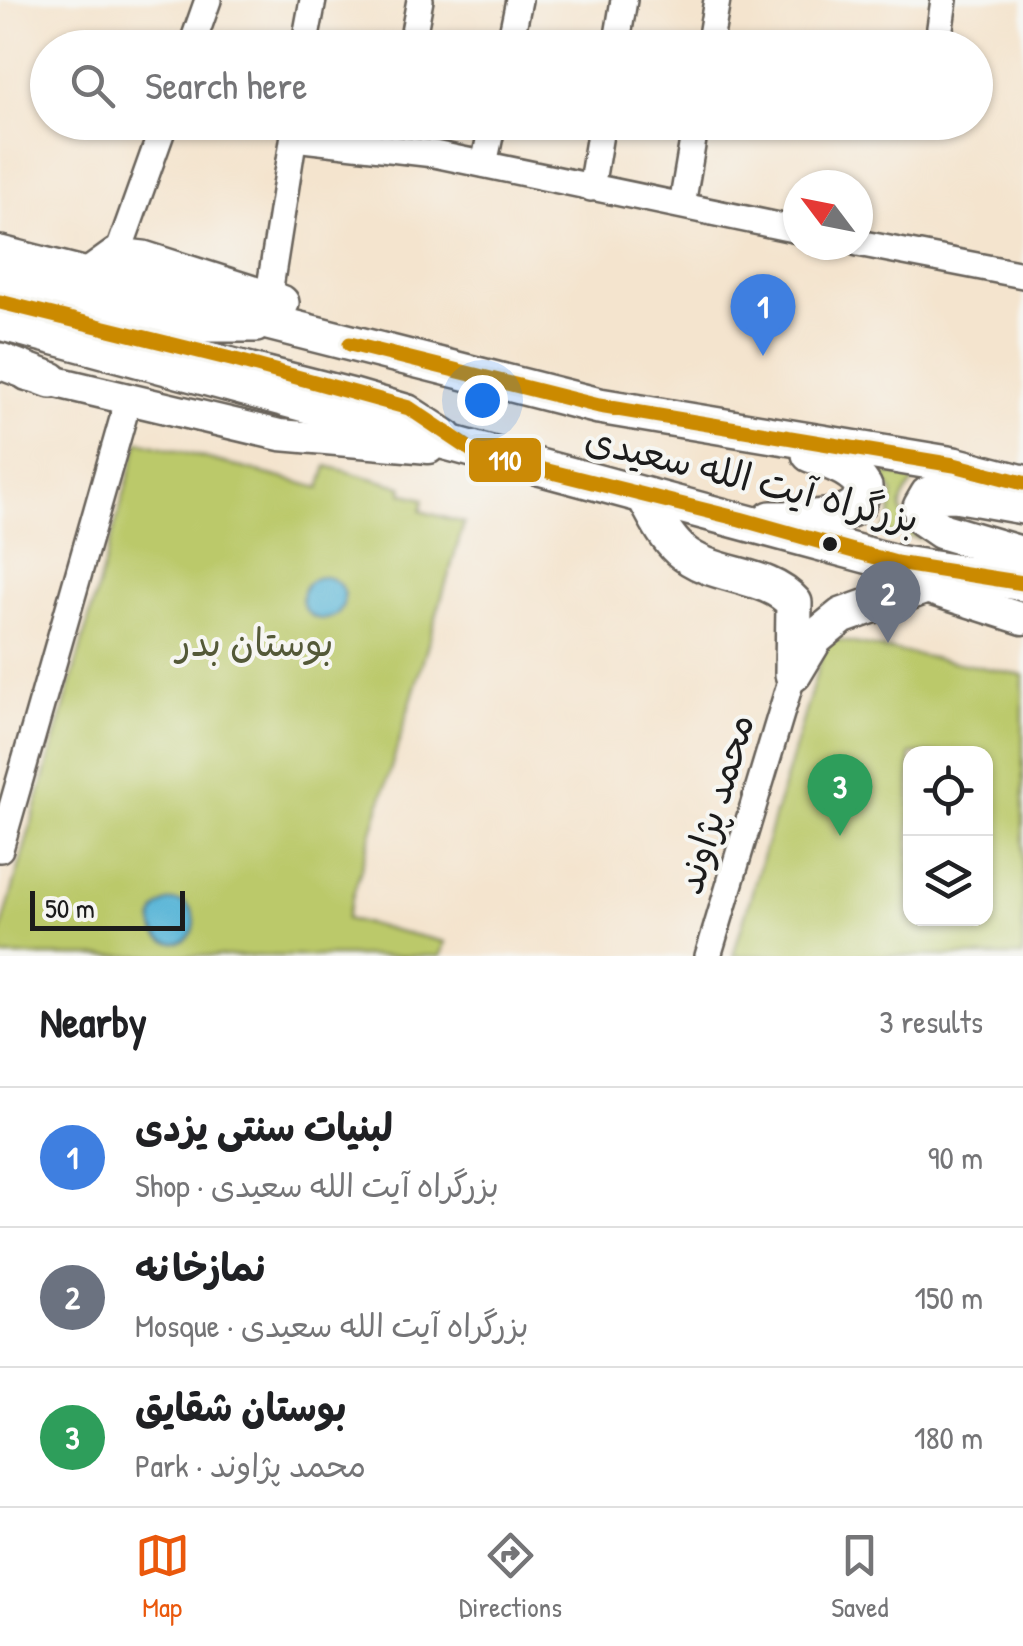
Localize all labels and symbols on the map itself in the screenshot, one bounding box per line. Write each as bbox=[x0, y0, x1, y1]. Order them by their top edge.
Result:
north arrow bbox=[783, 170, 873, 260]
pin: 1 bbox=[730, 274, 796, 356]
your location bbox=[457, 375, 508, 426]
street label: بزرگراه آیت الله سعیدی bbox=[580, 411, 924, 545]
line badge: 110 bbox=[467, 436, 543, 484]
text: 110 bbox=[489, 441, 522, 479]
unlabelled marker bbox=[820, 534, 840, 554]
pin: 2 bbox=[856, 560, 920, 643]
park label: بوستان بدر bbox=[173, 616, 334, 668]
street label: محمد پژاوند bbox=[662, 707, 766, 900]
pin: 3 bbox=[808, 754, 872, 836]
scale bar bbox=[30, 886, 185, 930]

